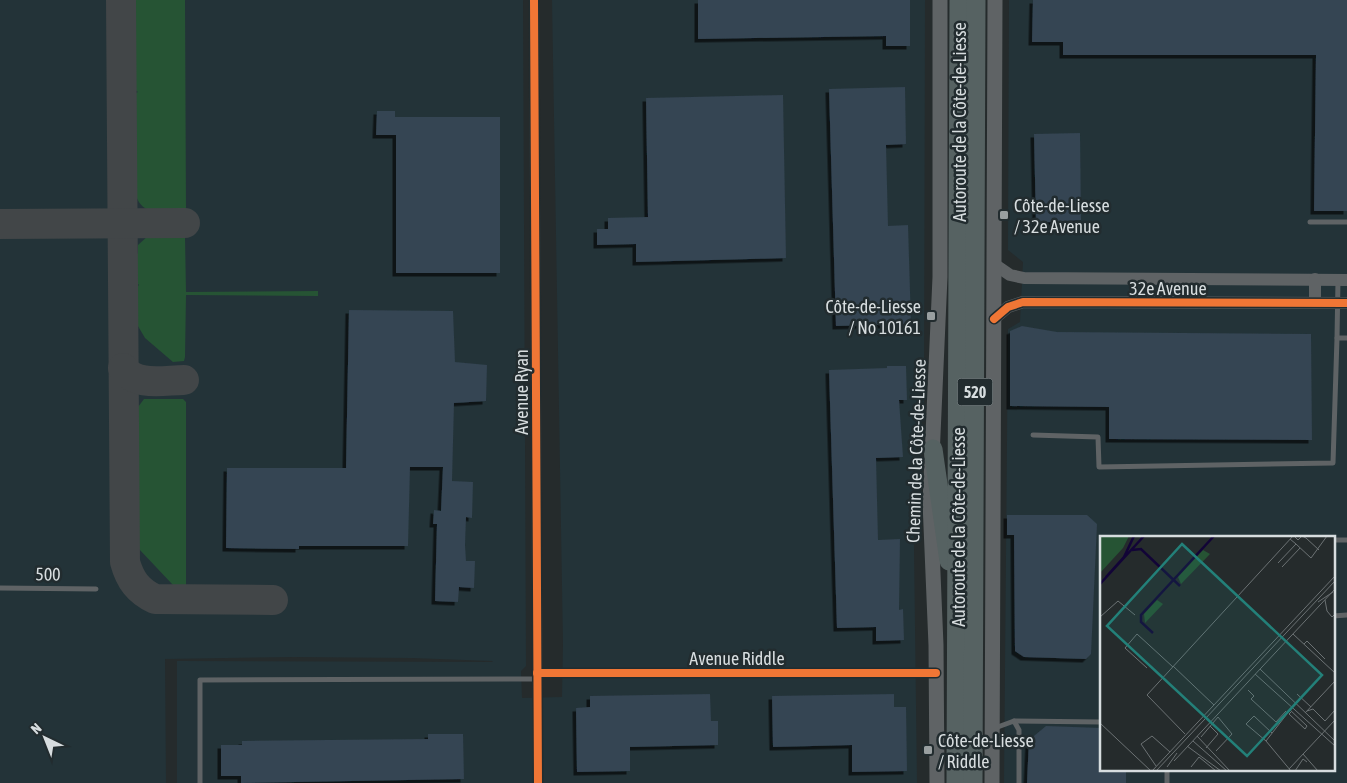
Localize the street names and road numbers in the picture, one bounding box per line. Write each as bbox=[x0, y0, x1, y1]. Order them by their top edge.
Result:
street label: Autoroute de la Côte-de-Liesse bbox=[949, 22, 970, 222]
street label: 32e Avenue bbox=[1129, 278, 1207, 299]
street label: Avenue Ryan bbox=[511, 349, 532, 435]
street label: Chemin de la Côte-de-Liesse bbox=[902, 359, 930, 543]
road number: 520 bbox=[958, 378, 992, 406]
street label: Autoroute de la Côte-de-Liesse bbox=[948, 427, 969, 627]
street label: 500 bbox=[35, 563, 61, 585]
street label: Avenue Riddle bbox=[689, 648, 785, 669]

